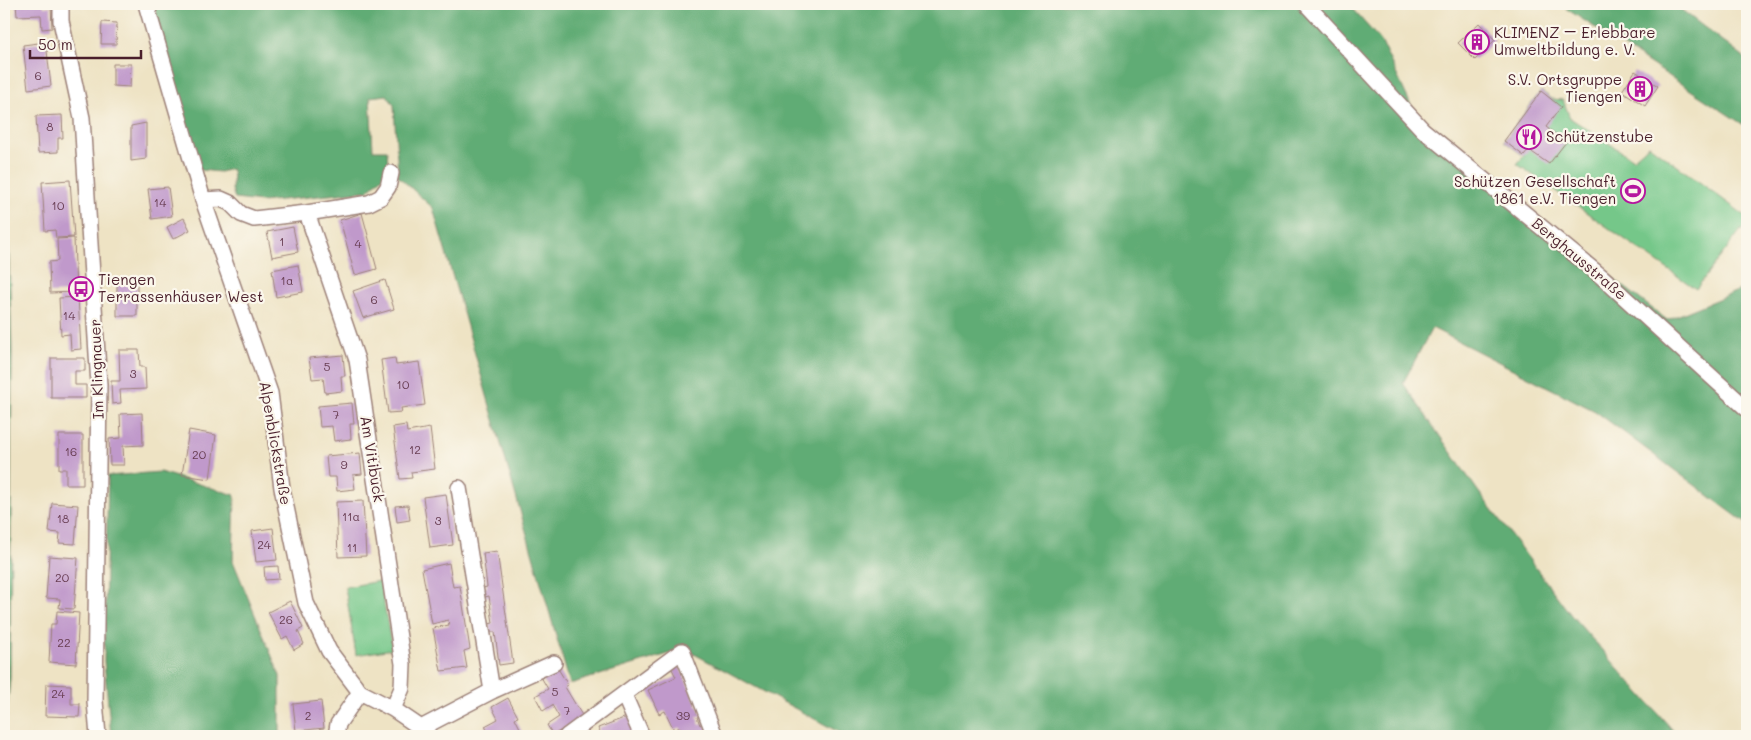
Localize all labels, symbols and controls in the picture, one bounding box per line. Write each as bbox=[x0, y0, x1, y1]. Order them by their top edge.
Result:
place label: KLIMENZ – Erlebbare Umweltbildung e. V. bbox=[1494, 22, 1656, 59]
scale bar bbox=[30, 28, 141, 60]
building icon: KLIMENZ – Erlebbare Umweltbildung e. V. bbox=[1464, 29, 1490, 55]
text: 50 m bbox=[38, 34, 73, 54]
house number: 6 bbox=[34, 67, 42, 83]
place label: S.V. Ortsgruppe Tiengen bbox=[1508, 69, 1622, 106]
building icon: S.V. Ortsgruppe Tiengen bbox=[1627, 76, 1653, 102]
house number: 8 bbox=[46, 118, 54, 134]
restaurant icon: Schützenstube bbox=[1516, 124, 1542, 150]
place label: Schützenstube bbox=[1546, 126, 1653, 146]
place label: Schützen Gesellschaft 1861 e.V. Tiengen bbox=[1454, 171, 1616, 208]
sports icon: Schützen Gesellschaft 1861 e.V. Tiengen bbox=[1620, 178, 1646, 204]
house number: 14 bbox=[154, 194, 166, 210]
house number: 10 bbox=[52, 197, 65, 213]
street label: Berghausstraße bbox=[1528, 213, 1631, 304]
house number: 1 bbox=[279, 233, 285, 249]
house number: 4 bbox=[354, 235, 362, 251]
place label: Tiengen Terrassenhäuser West bbox=[98, 269, 263, 306]
house number: 1a bbox=[281, 272, 293, 288]
bus stop icon: Tiengen Terrassenhäuser West bbox=[68, 276, 94, 302]
house number: 6 bbox=[370, 291, 378, 307]
house number: 14 bbox=[63, 307, 75, 323]
street label: Im Klingnauer bbox=[84, 318, 108, 420]
house number: 5 bbox=[324, 358, 331, 374]
house number: 3 bbox=[129, 365, 137, 381]
house number: 10 bbox=[397, 376, 410, 392]
street label: Alpenblickstraße bbox=[255, 379, 297, 506]
house number: 7 bbox=[333, 406, 340, 422]
street label: Am Vitibuck bbox=[356, 414, 390, 503]
house number: 12 bbox=[409, 441, 421, 457]
house number: 16 bbox=[65, 443, 77, 459]
house number: 20 bbox=[192, 446, 207, 462]
house number: 9 bbox=[340, 456, 348, 472]
house number: 11a bbox=[342, 508, 360, 524]
house number: 18 bbox=[57, 510, 69, 526]
house number: 3 bbox=[434, 512, 442, 528]
house number: 24 bbox=[257, 536, 271, 552]
house number: 11 bbox=[347, 539, 357, 555]
house number: 20 bbox=[55, 569, 70, 585]
house number: 26 bbox=[279, 611, 293, 627]
house number: 22 bbox=[57, 634, 71, 650]
house number: 5 bbox=[552, 683, 559, 699]
house number: 24 bbox=[51, 685, 65, 701]
house number: 7 bbox=[564, 702, 571, 718]
house number: 2 bbox=[305, 707, 311, 723]
house number: 39 bbox=[676, 707, 690, 723]

